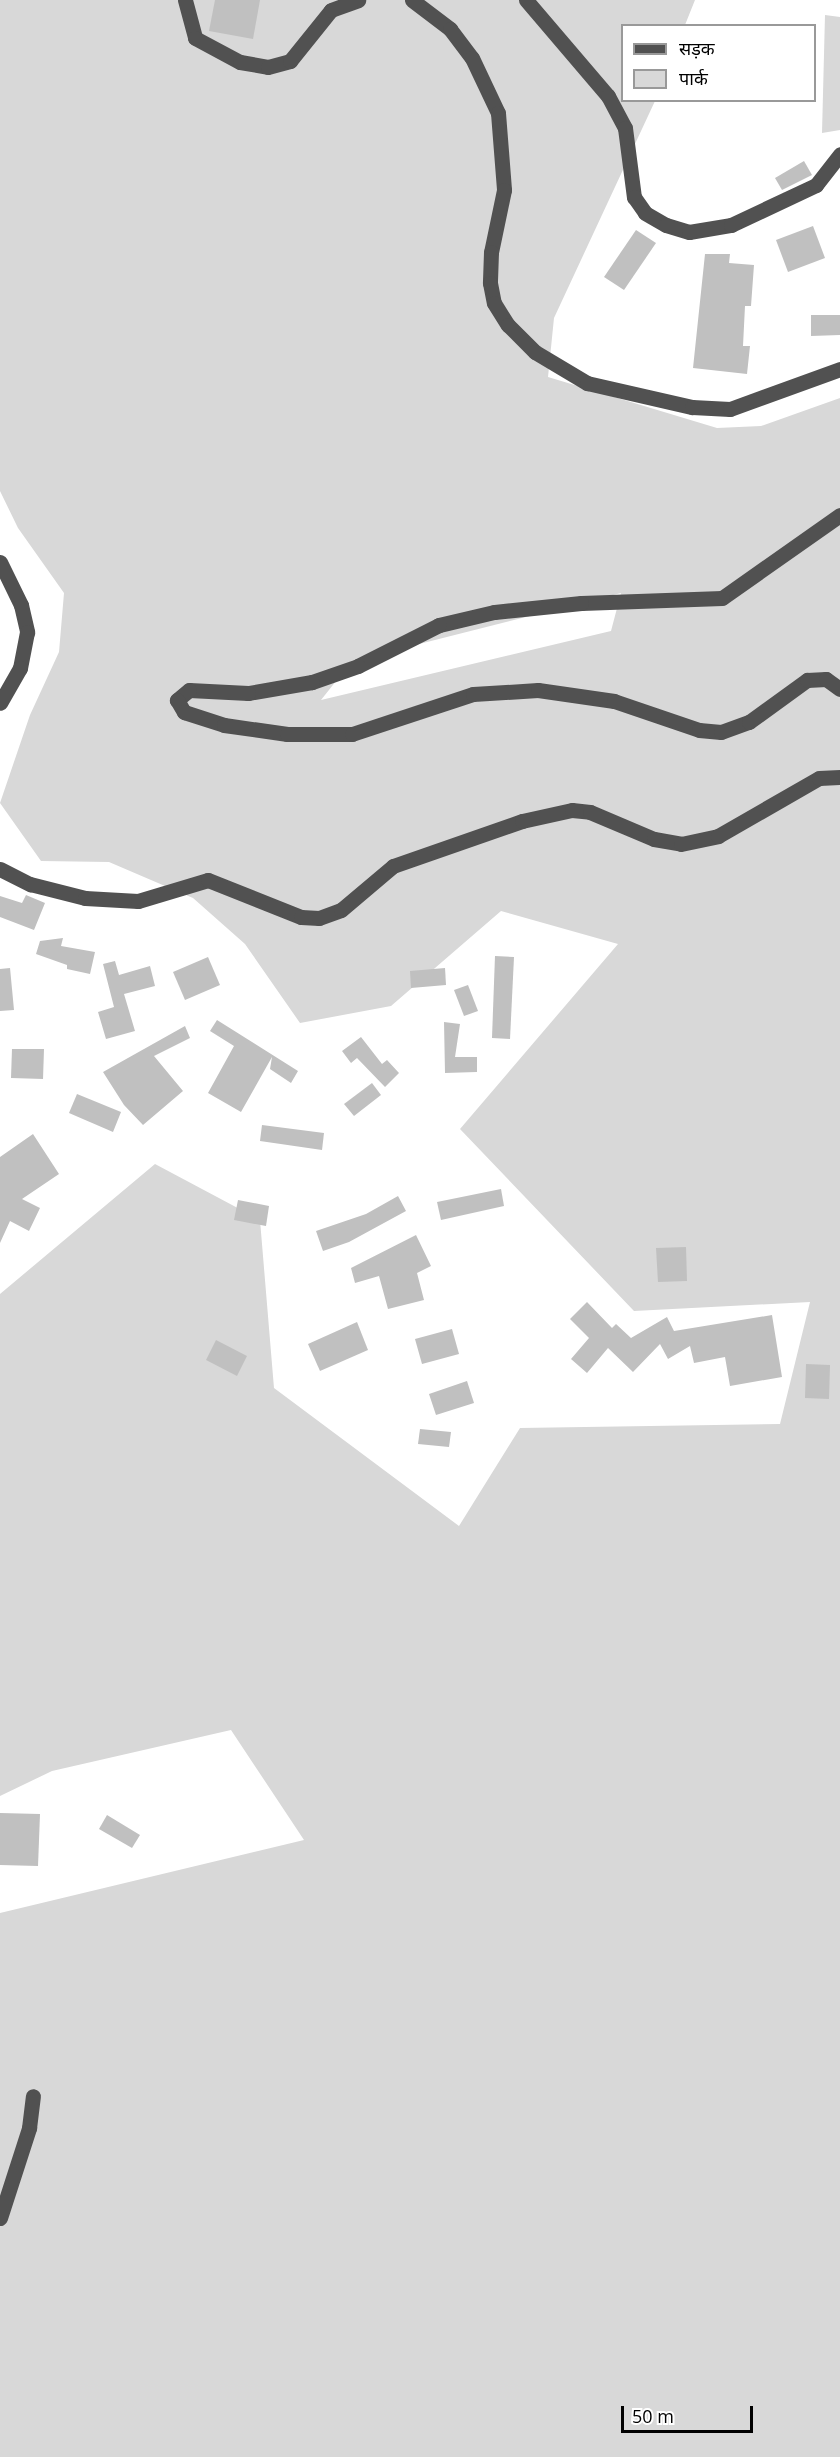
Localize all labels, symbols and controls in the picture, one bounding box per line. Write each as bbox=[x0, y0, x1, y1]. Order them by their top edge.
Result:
legend bbox=[621, 24, 816, 102]
text: सड़क bbox=[679, 36, 715, 60]
text: पार्क bbox=[679, 66, 708, 90]
scale bar bbox=[624, 2394, 756, 2432]
text: 50 m bbox=[632, 2404, 674, 2428]

